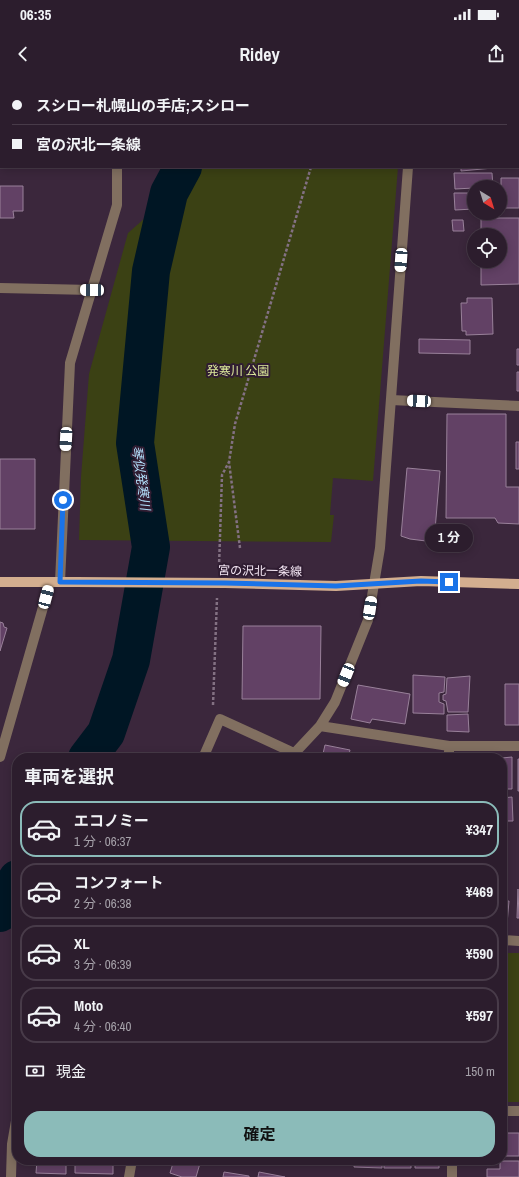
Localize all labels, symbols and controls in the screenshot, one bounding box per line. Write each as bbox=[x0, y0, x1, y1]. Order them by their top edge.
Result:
text: 06:35 bbox=[20, 4, 51, 25]
text: Ridey bbox=[239, 42, 280, 67]
icon: back bbox=[12, 43, 34, 65]
icon: share bbox=[485, 43, 507, 65]
text: スシロー札幌山の手店;スシロー bbox=[36, 95, 250, 116]
text: 宮の沢北一条線 bbox=[36, 134, 141, 155]
north arrow bbox=[467, 180, 507, 220]
map controls bbox=[467, 180, 507, 268]
button: locate bbox=[467, 228, 507, 268]
car bbox=[394, 248, 408, 272]
car bbox=[80, 284, 104, 296]
park label: 発寒川 公園 bbox=[207, 363, 269, 379]
car bbox=[407, 394, 431, 408]
car bbox=[59, 427, 73, 451]
water label: 琴似発寒川 bbox=[128, 445, 154, 513]
route start bbox=[54, 491, 72, 509]
callout: 1 分 bbox=[425, 524, 473, 552]
text: 1 分 bbox=[438, 529, 460, 546]
street label: 宮の沢北一条線 bbox=[218, 562, 302, 580]
route end bbox=[440, 573, 458, 591]
car bbox=[37, 584, 55, 610]
car bbox=[362, 595, 378, 621]
car bbox=[336, 662, 356, 688]
text: 車両を選択 bbox=[24, 764, 114, 789]
text: エコノミー bbox=[74, 810, 149, 831]
icon: car bbox=[26, 811, 62, 847]
text: ¥347 bbox=[466, 819, 493, 840]
text: 1 分 · 06:37 bbox=[74, 833, 131, 850]
text: コンフォート bbox=[74, 872, 164, 893]
icon: car bbox=[26, 873, 62, 909]
text: ¥469 bbox=[466, 881, 493, 902]
text: 2 分 · 06:38 bbox=[74, 895, 131, 912]
text: XL bbox=[74, 933, 90, 954]
icon: car bbox=[26, 935, 62, 971]
text: ¥590 bbox=[466, 943, 493, 964]
text: 3 分 · 06:39 bbox=[74, 956, 131, 973]
text: Moto bbox=[74, 995, 103, 1016]
icon: car bbox=[26, 997, 62, 1033]
text: ¥597 bbox=[466, 1005, 493, 1026]
text: 4 分 · 06:40 bbox=[74, 1018, 131, 1035]
icon: cash bbox=[24, 1060, 46, 1082]
text: 現金 bbox=[56, 1061, 86, 1082]
text: 150 m bbox=[465, 1063, 495, 1080]
button: 確定 bbox=[24, 1111, 495, 1157]

